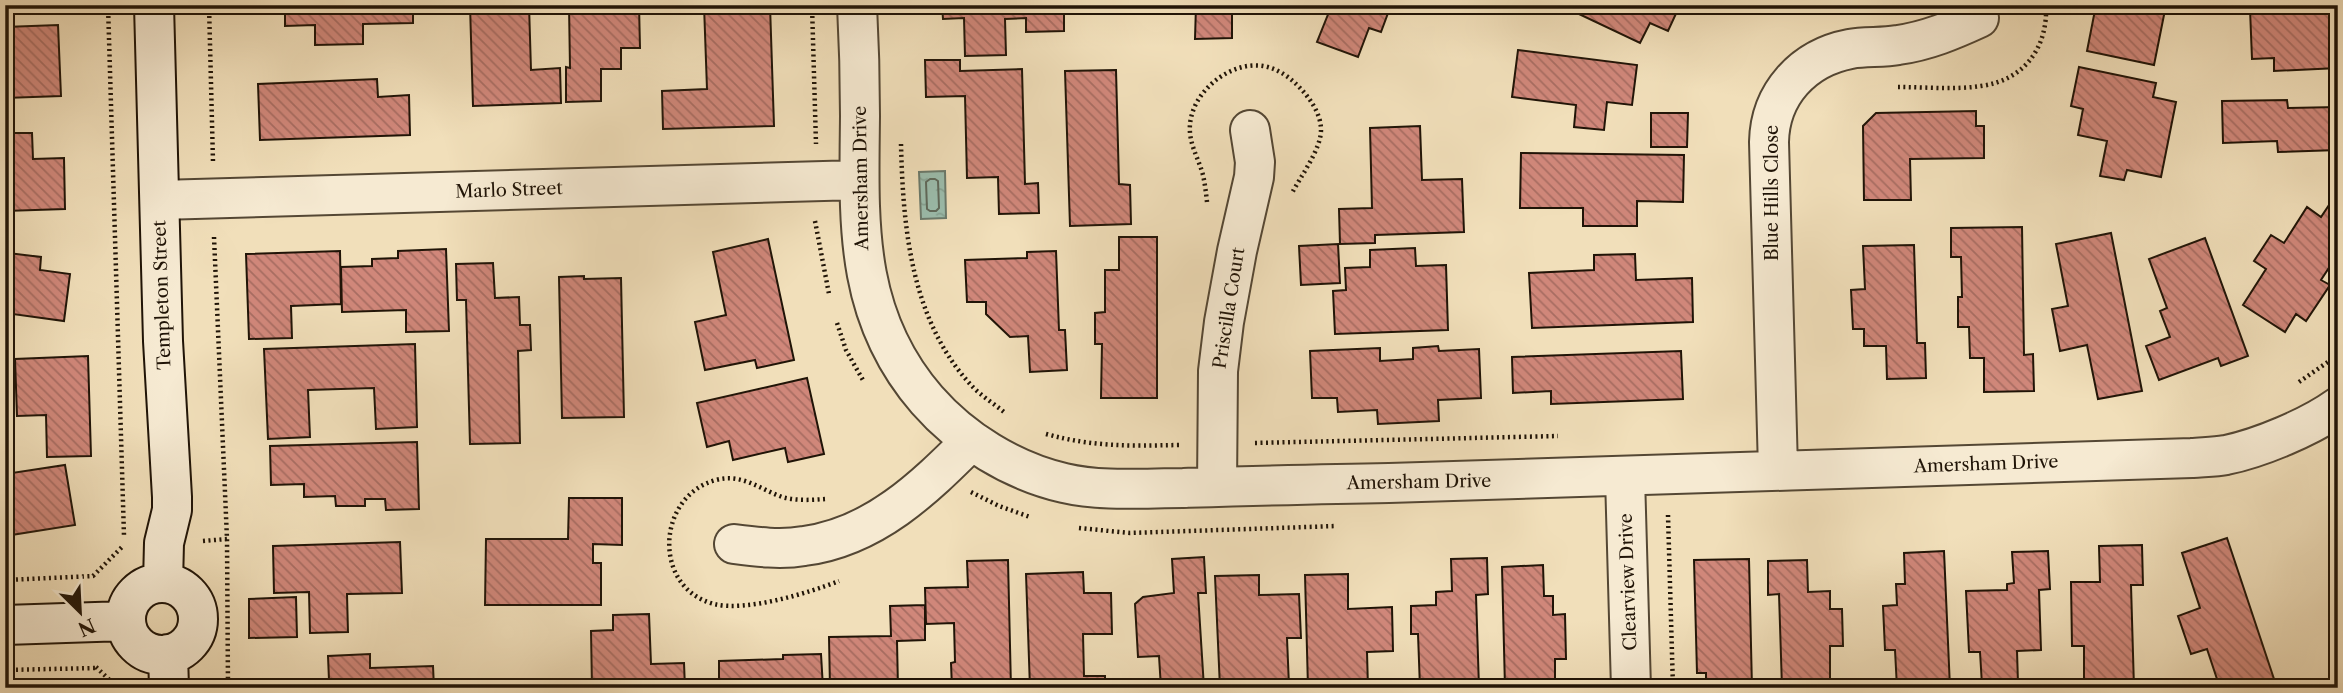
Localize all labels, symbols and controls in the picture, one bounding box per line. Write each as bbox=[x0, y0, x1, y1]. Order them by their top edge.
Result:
street label: Amersham Drive bbox=[849, 105, 873, 252]
street label: Blue Hills Close bbox=[1761, 125, 1783, 261]
street label: Marlo Street bbox=[455, 177, 564, 203]
street label: Templeton Street bbox=[148, 219, 176, 370]
street label: Priscilla Court bbox=[1209, 245, 1250, 370]
street label: Amersham Drive bbox=[1912, 450, 2059, 478]
street label: Amersham Drive bbox=[1345, 470, 1492, 494]
street label: Clearview Drive bbox=[1615, 513, 1641, 651]
north arrow bbox=[46, 578, 116, 648]
text: N bbox=[74, 613, 99, 641]

